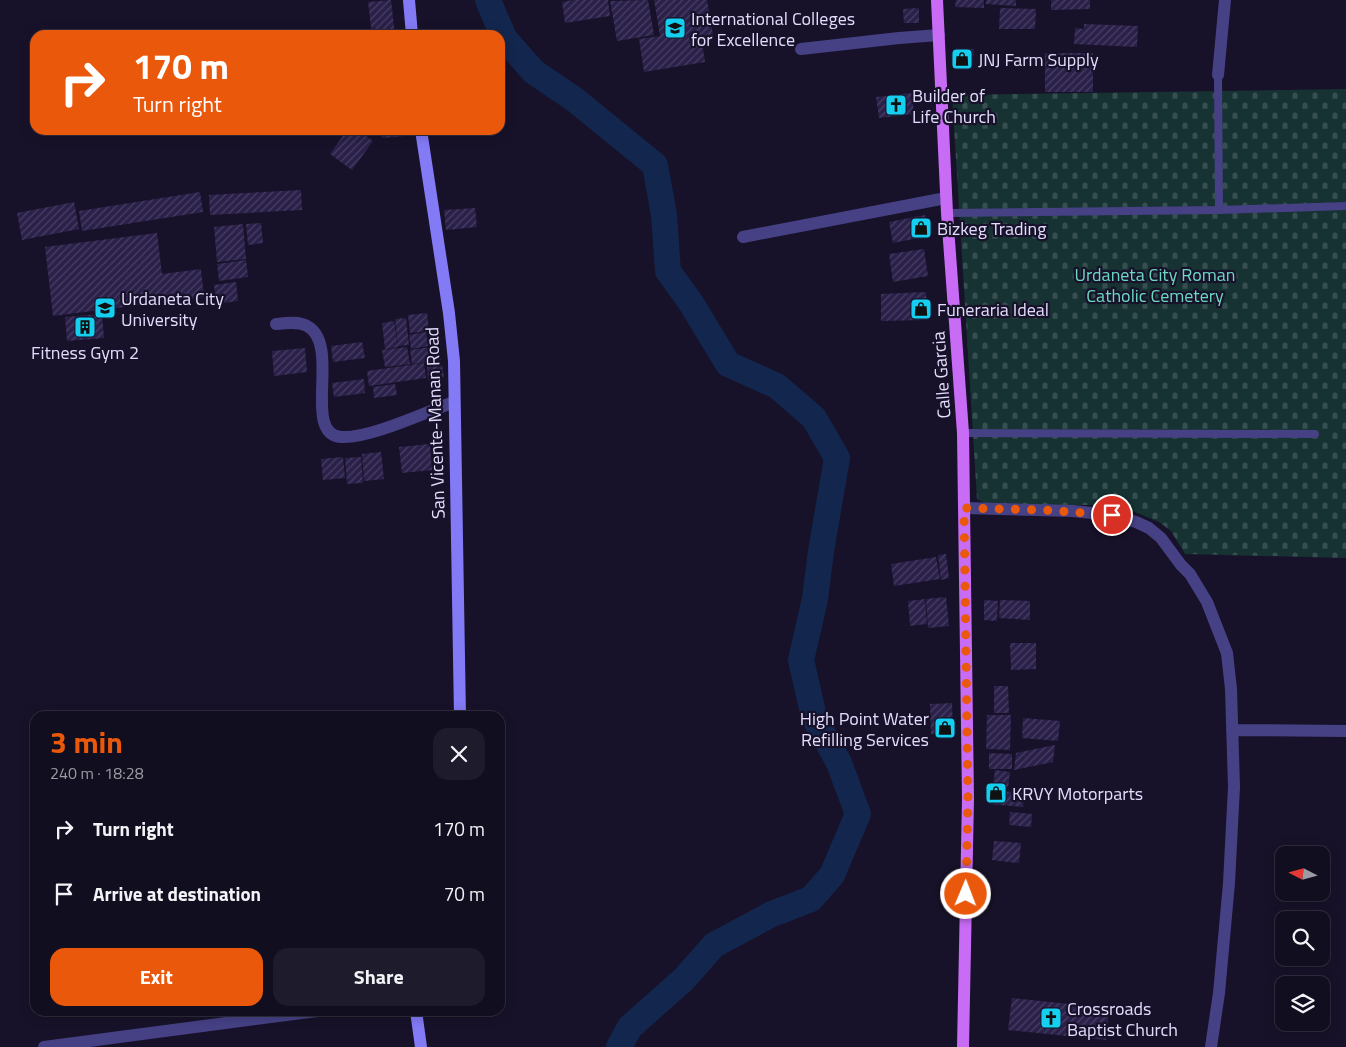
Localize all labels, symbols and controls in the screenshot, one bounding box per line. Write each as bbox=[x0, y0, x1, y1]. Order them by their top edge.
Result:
place label: International Colleges for Excellence bbox=[691, 5, 855, 53]
school or university icon: International Colleges for Excellence bbox=[663, 16, 687, 40]
text: 170 m bbox=[133, 39, 229, 93]
place label: JNJ Farm Supply bbox=[978, 46, 1099, 73]
shop icon: JNJ Farm Supply bbox=[950, 47, 974, 71]
icon: right bbox=[50, 50, 115, 115]
place label: Builder of Life Church bbox=[912, 82, 996, 130]
text: Turn right bbox=[133, 87, 222, 121]
church icon: Builder of Life Church bbox=[884, 93, 908, 117]
place label: Bizkeg Trading bbox=[937, 215, 1046, 242]
shop icon: Bizkeg Trading bbox=[909, 216, 933, 240]
park label: Urdaneta City Roman Catholic Cemetery bbox=[1075, 261, 1236, 309]
place label: Urdaneta City University bbox=[121, 285, 224, 333]
school or university icon: Urdaneta City University bbox=[93, 296, 117, 320]
place label: Funeraria Ideal bbox=[937, 296, 1049, 323]
shop icon: Funeraria Ideal bbox=[909, 297, 933, 321]
building icon: Fitness Gym 2 bbox=[73, 315, 97, 339]
street label: San Vicente-Manan Road bbox=[418, 327, 452, 519]
street label: Calle Garcia bbox=[924, 331, 958, 419]
place label: Fitness Gym 2 bbox=[31, 339, 139, 366]
pin bbox=[1091, 494, 1133, 536]
icon: arrive bbox=[1098, 501, 1126, 529]
place label: High Point Water Refilling Services bbox=[800, 705, 929, 753]
shop icon: High Point Water Refilling Services bbox=[933, 716, 957, 740]
text: 3 min bbox=[50, 719, 123, 765]
button: close bbox=[433, 728, 485, 780]
text: 240 m · 18:28 bbox=[50, 761, 144, 785]
place label: KRVY Motorparts bbox=[1012, 780, 1143, 807]
shop icon: KRVY Motorparts bbox=[984, 781, 1008, 805]
text: Turn right bbox=[93, 814, 174, 843]
text: 170 m bbox=[433, 814, 485, 843]
icon: right bbox=[50, 815, 78, 843]
north arrow bbox=[1275, 846, 1330, 901]
map controls bbox=[1275, 846, 1330, 1031]
position arrow bbox=[939, 867, 991, 919]
text: Arrive at destination bbox=[93, 879, 261, 908]
text: 70 m bbox=[444, 879, 485, 908]
icon: arrive bbox=[50, 880, 78, 908]
button: search bbox=[1275, 911, 1330, 966]
button: Exit bbox=[50, 948, 263, 1006]
button: Share bbox=[273, 948, 485, 1006]
button: layers bbox=[1275, 976, 1330, 1031]
place label: Crossroads Baptist Church bbox=[1067, 995, 1178, 1043]
church icon: Crossroads Baptist Church bbox=[1039, 1006, 1063, 1030]

